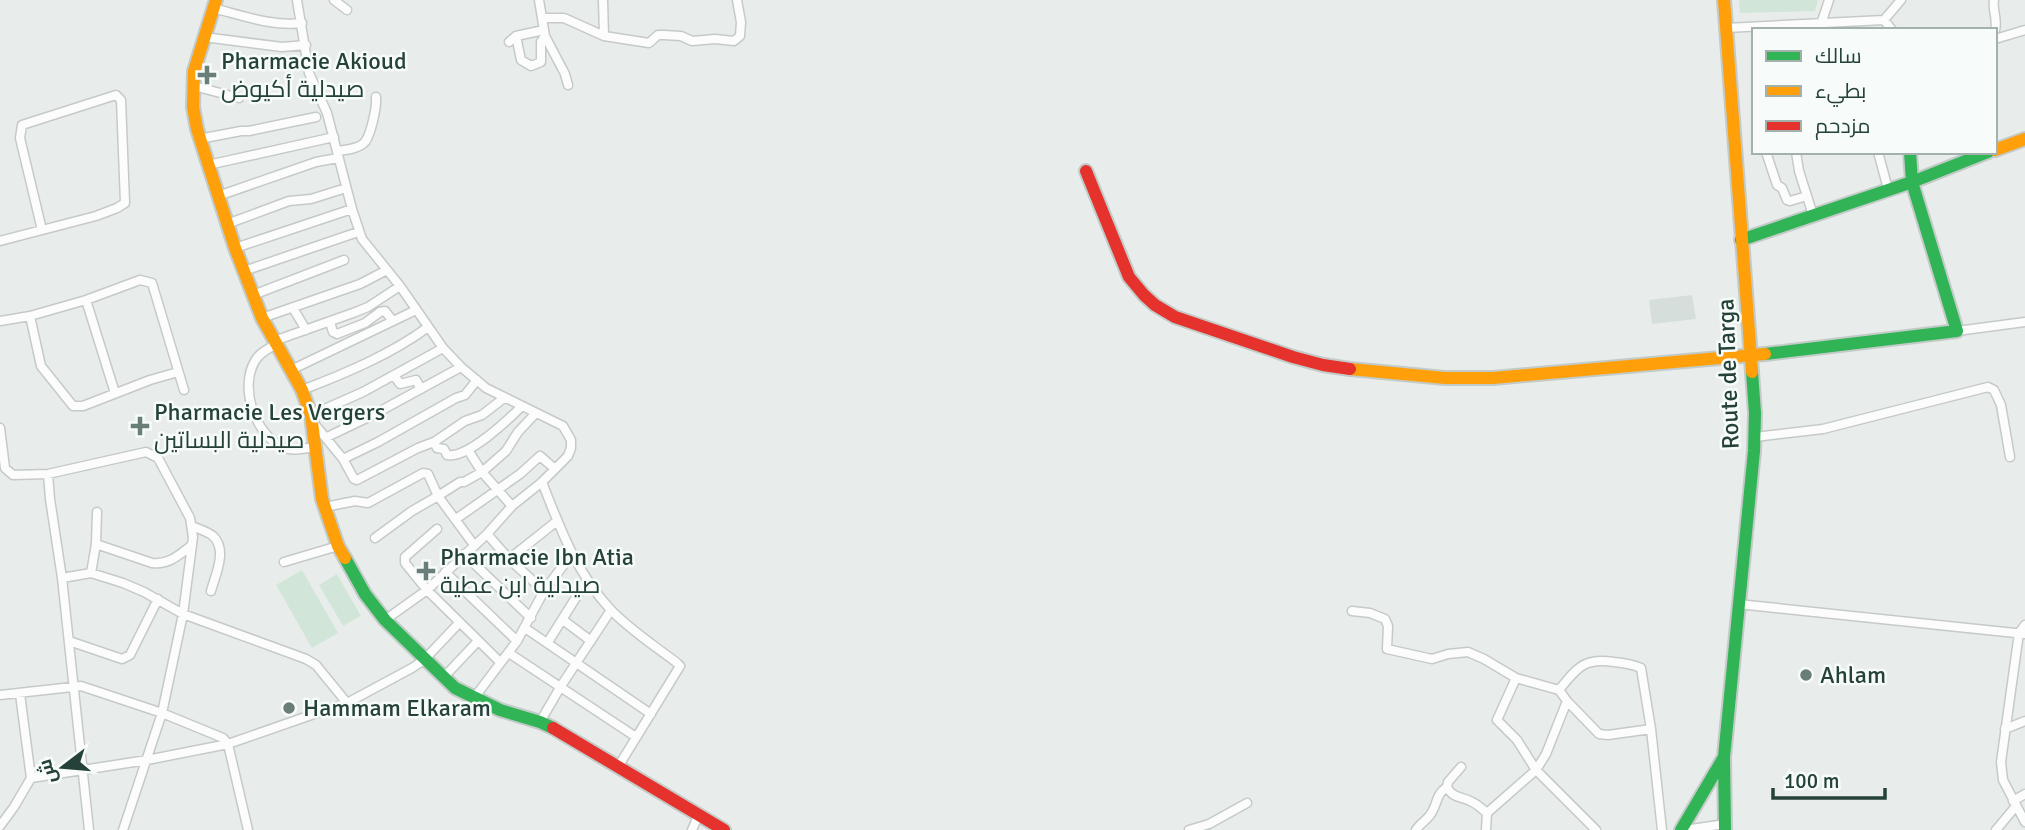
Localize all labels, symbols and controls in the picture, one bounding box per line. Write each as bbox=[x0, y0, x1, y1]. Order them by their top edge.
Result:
legend bbox=[1752, 28, 1997, 154]
text: سالك bbox=[1815, 43, 1862, 69]
place label: Pharmacie Akioud صيدلية أكيوض bbox=[221, 46, 407, 104]
marker: Pharmacie Akioud صيدلية أكيوض bbox=[199, 67, 215, 83]
text: بطيء bbox=[1815, 78, 1866, 107]
text: مزدحم bbox=[1815, 113, 1870, 140]
street label: Route de Targa bbox=[1710, 298, 1746, 450]
place label: Pharmacie Les Vergers صيدلية البساتين bbox=[154, 397, 385, 455]
marker: Pharmacie Les Vergers صيدلية البساتين bbox=[132, 418, 148, 434]
place label: Pharmacie Ibn Atia صيدلية ابن عطية bbox=[440, 542, 634, 600]
marker: Pharmacie Ibn Atia صيدلية ابن عطية bbox=[418, 563, 434, 579]
place label: Ahlam bbox=[1820, 660, 1886, 690]
marker: Ahlam bbox=[1798, 667, 1814, 683]
place label: Hammam Elkaram bbox=[303, 693, 491, 723]
marker: Hammam Elkaram bbox=[281, 700, 297, 716]
north arrow bbox=[28, 732, 98, 802]
text: ش bbox=[33, 756, 63, 786]
scale bar bbox=[1773, 756, 1885, 800]
text: 100 m bbox=[1784, 768, 1839, 794]

